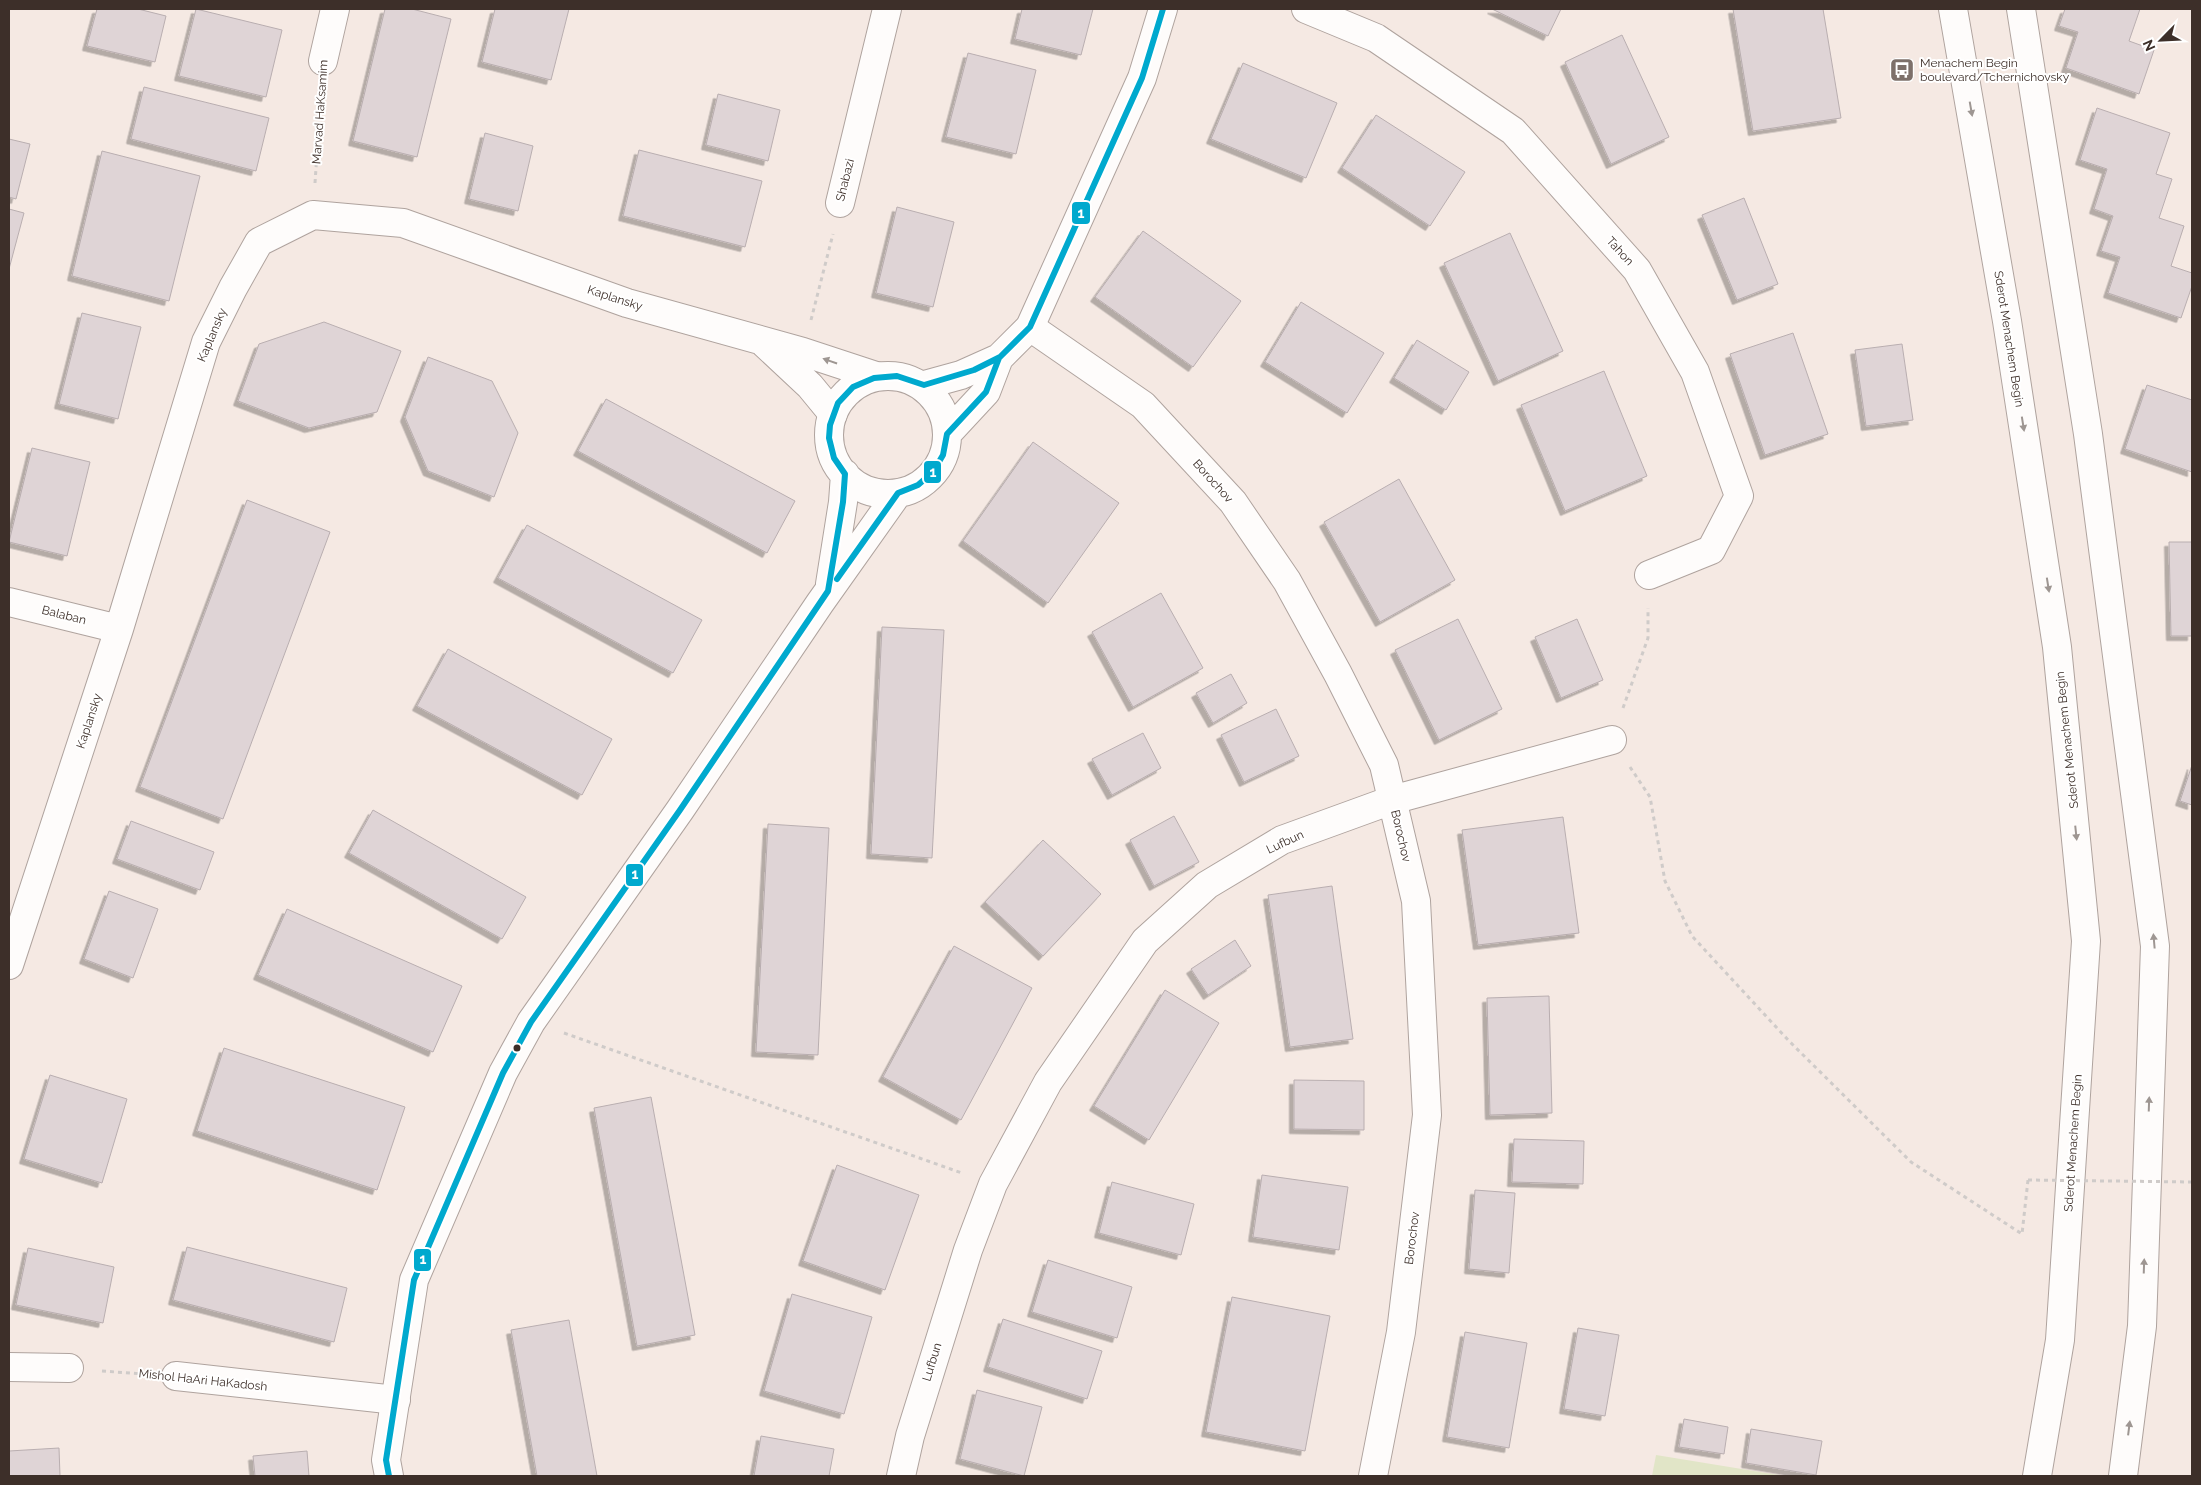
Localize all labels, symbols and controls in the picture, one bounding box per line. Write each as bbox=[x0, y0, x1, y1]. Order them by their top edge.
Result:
north arrow bbox=[2136, 15, 2186, 65]
text: N bbox=[2140, 37, 2159, 53]
place label: Menachem Begin boulevard/Tchernichovsky bbox=[1920, 56, 2070, 84]
bus stop icon: Menachem Begin boulevard/Tchernichovsky bbox=[1889, 57, 1915, 83]
street label: Marvad HaKsamim bbox=[309, 59, 331, 165]
one-way arrow bbox=[1967, 101, 1975, 117]
street label: Shabazi bbox=[833, 157, 857, 203]
line badge: 1 bbox=[1071, 201, 1091, 225]
text: 1 bbox=[1078, 205, 1085, 221]
street label: Tahon bbox=[1604, 234, 1636, 268]
street label: Sderot Menachem Begin bbox=[1991, 270, 2027, 408]
street label: Kaplansky bbox=[586, 283, 645, 314]
street label: Kaplansky bbox=[194, 306, 230, 364]
one-way arrow bbox=[822, 357, 837, 365]
one-way arrow bbox=[2019, 417, 2027, 433]
street label: Borochov bbox=[1190, 457, 1236, 506]
line badge: 1 bbox=[923, 460, 942, 484]
text: 1 bbox=[930, 464, 937, 480]
one-way arrow bbox=[2044, 577, 2052, 593]
street label: Balaban bbox=[40, 603, 88, 627]
street label: Sderot Menachem Begin bbox=[2053, 671, 2081, 809]
street label: Kaplansky bbox=[74, 691, 105, 750]
street label: Borochov bbox=[1388, 809, 1414, 864]
one-way arrow bbox=[2072, 825, 2080, 841]
street label: Lufbun bbox=[1264, 827, 1306, 857]
line badge: 1 bbox=[625, 863, 644, 887]
text: 1 bbox=[632, 866, 639, 882]
one-way arrow bbox=[2150, 933, 2158, 949]
unlabelled marker bbox=[512, 1043, 522, 1053]
street label: Sderot Menachem Begin bbox=[2061, 1074, 2085, 1212]
one-way arrow bbox=[2146, 1096, 2154, 1112]
street label: Borochov bbox=[1402, 1210, 1422, 1265]
line badge: 1 bbox=[413, 1248, 432, 1272]
text: 1 bbox=[420, 1251, 427, 1267]
one-way arrow bbox=[2140, 1258, 2148, 1274]
street label: Lufbun bbox=[920, 1341, 944, 1383]
street label: Mishol HaAri HaKadosh bbox=[138, 1366, 268, 1394]
one-way arrow bbox=[2125, 1420, 2133, 1436]

